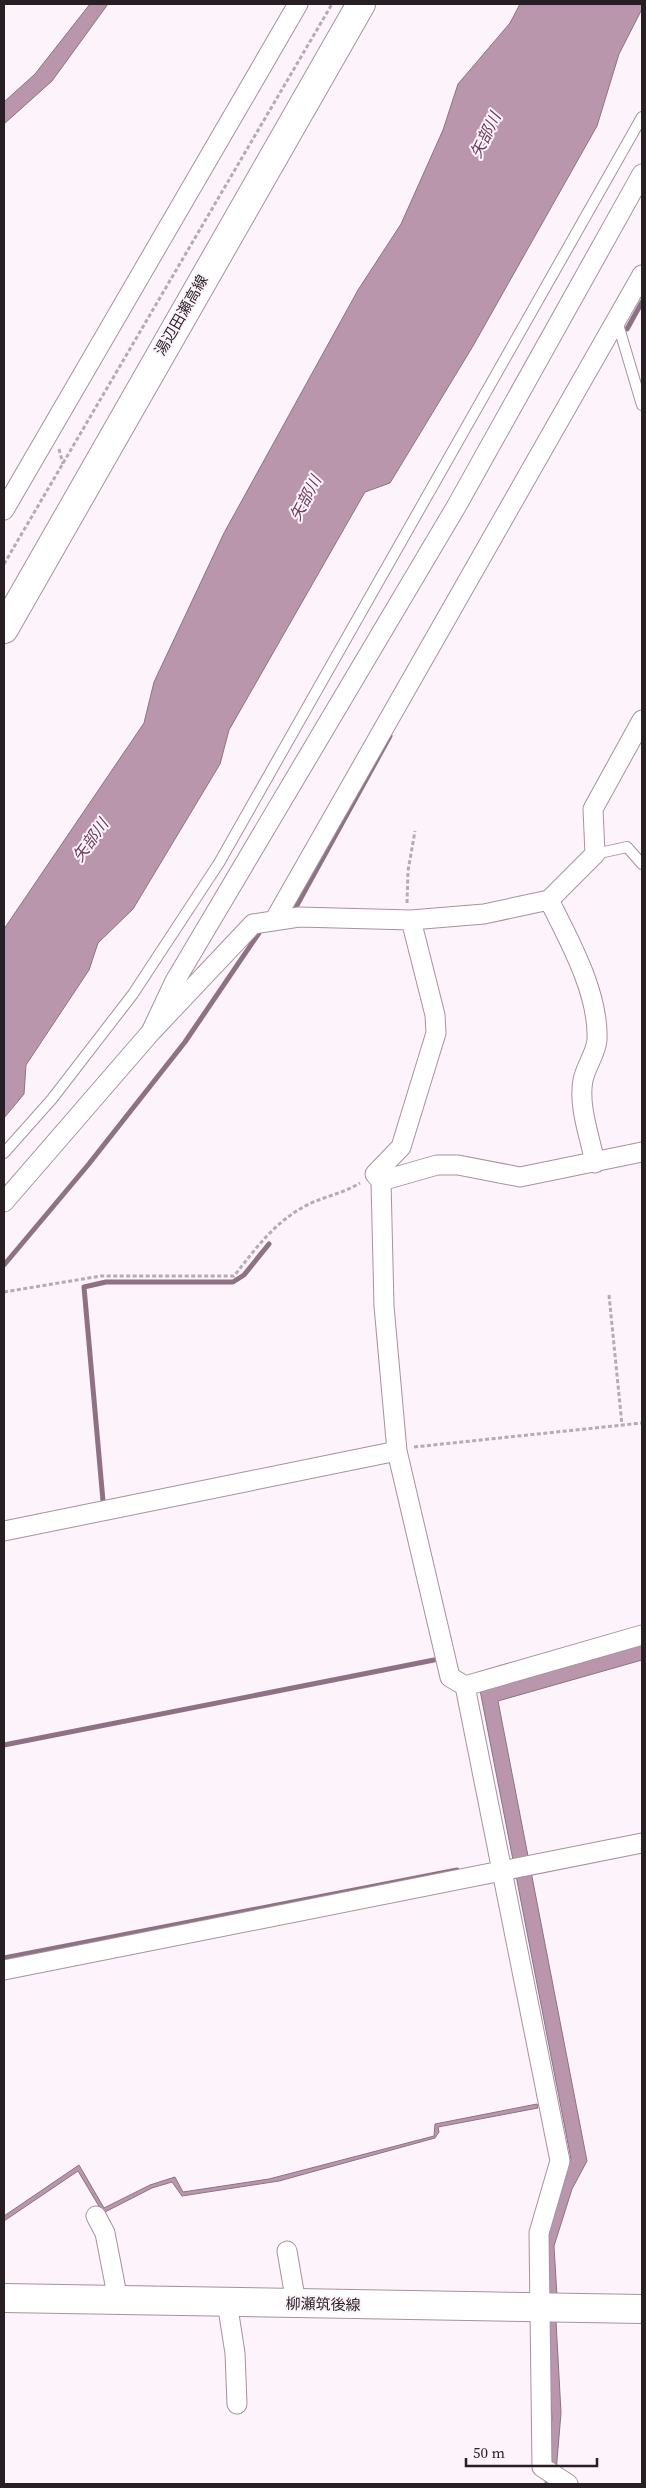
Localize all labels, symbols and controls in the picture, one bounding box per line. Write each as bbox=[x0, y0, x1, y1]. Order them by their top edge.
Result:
water label: 矢部川 bbox=[465, 107, 506, 161]
street label: 湯辺田瀬高線 bbox=[149, 271, 213, 359]
water label: 矢部川 bbox=[284, 470, 327, 524]
water label: 矢部川 bbox=[67, 813, 114, 866]
street label: 柳瀬筑後線 bbox=[285, 2293, 361, 2315]
scale bar bbox=[466, 2436, 597, 2468]
text: 50 m bbox=[473, 2442, 505, 2463]

